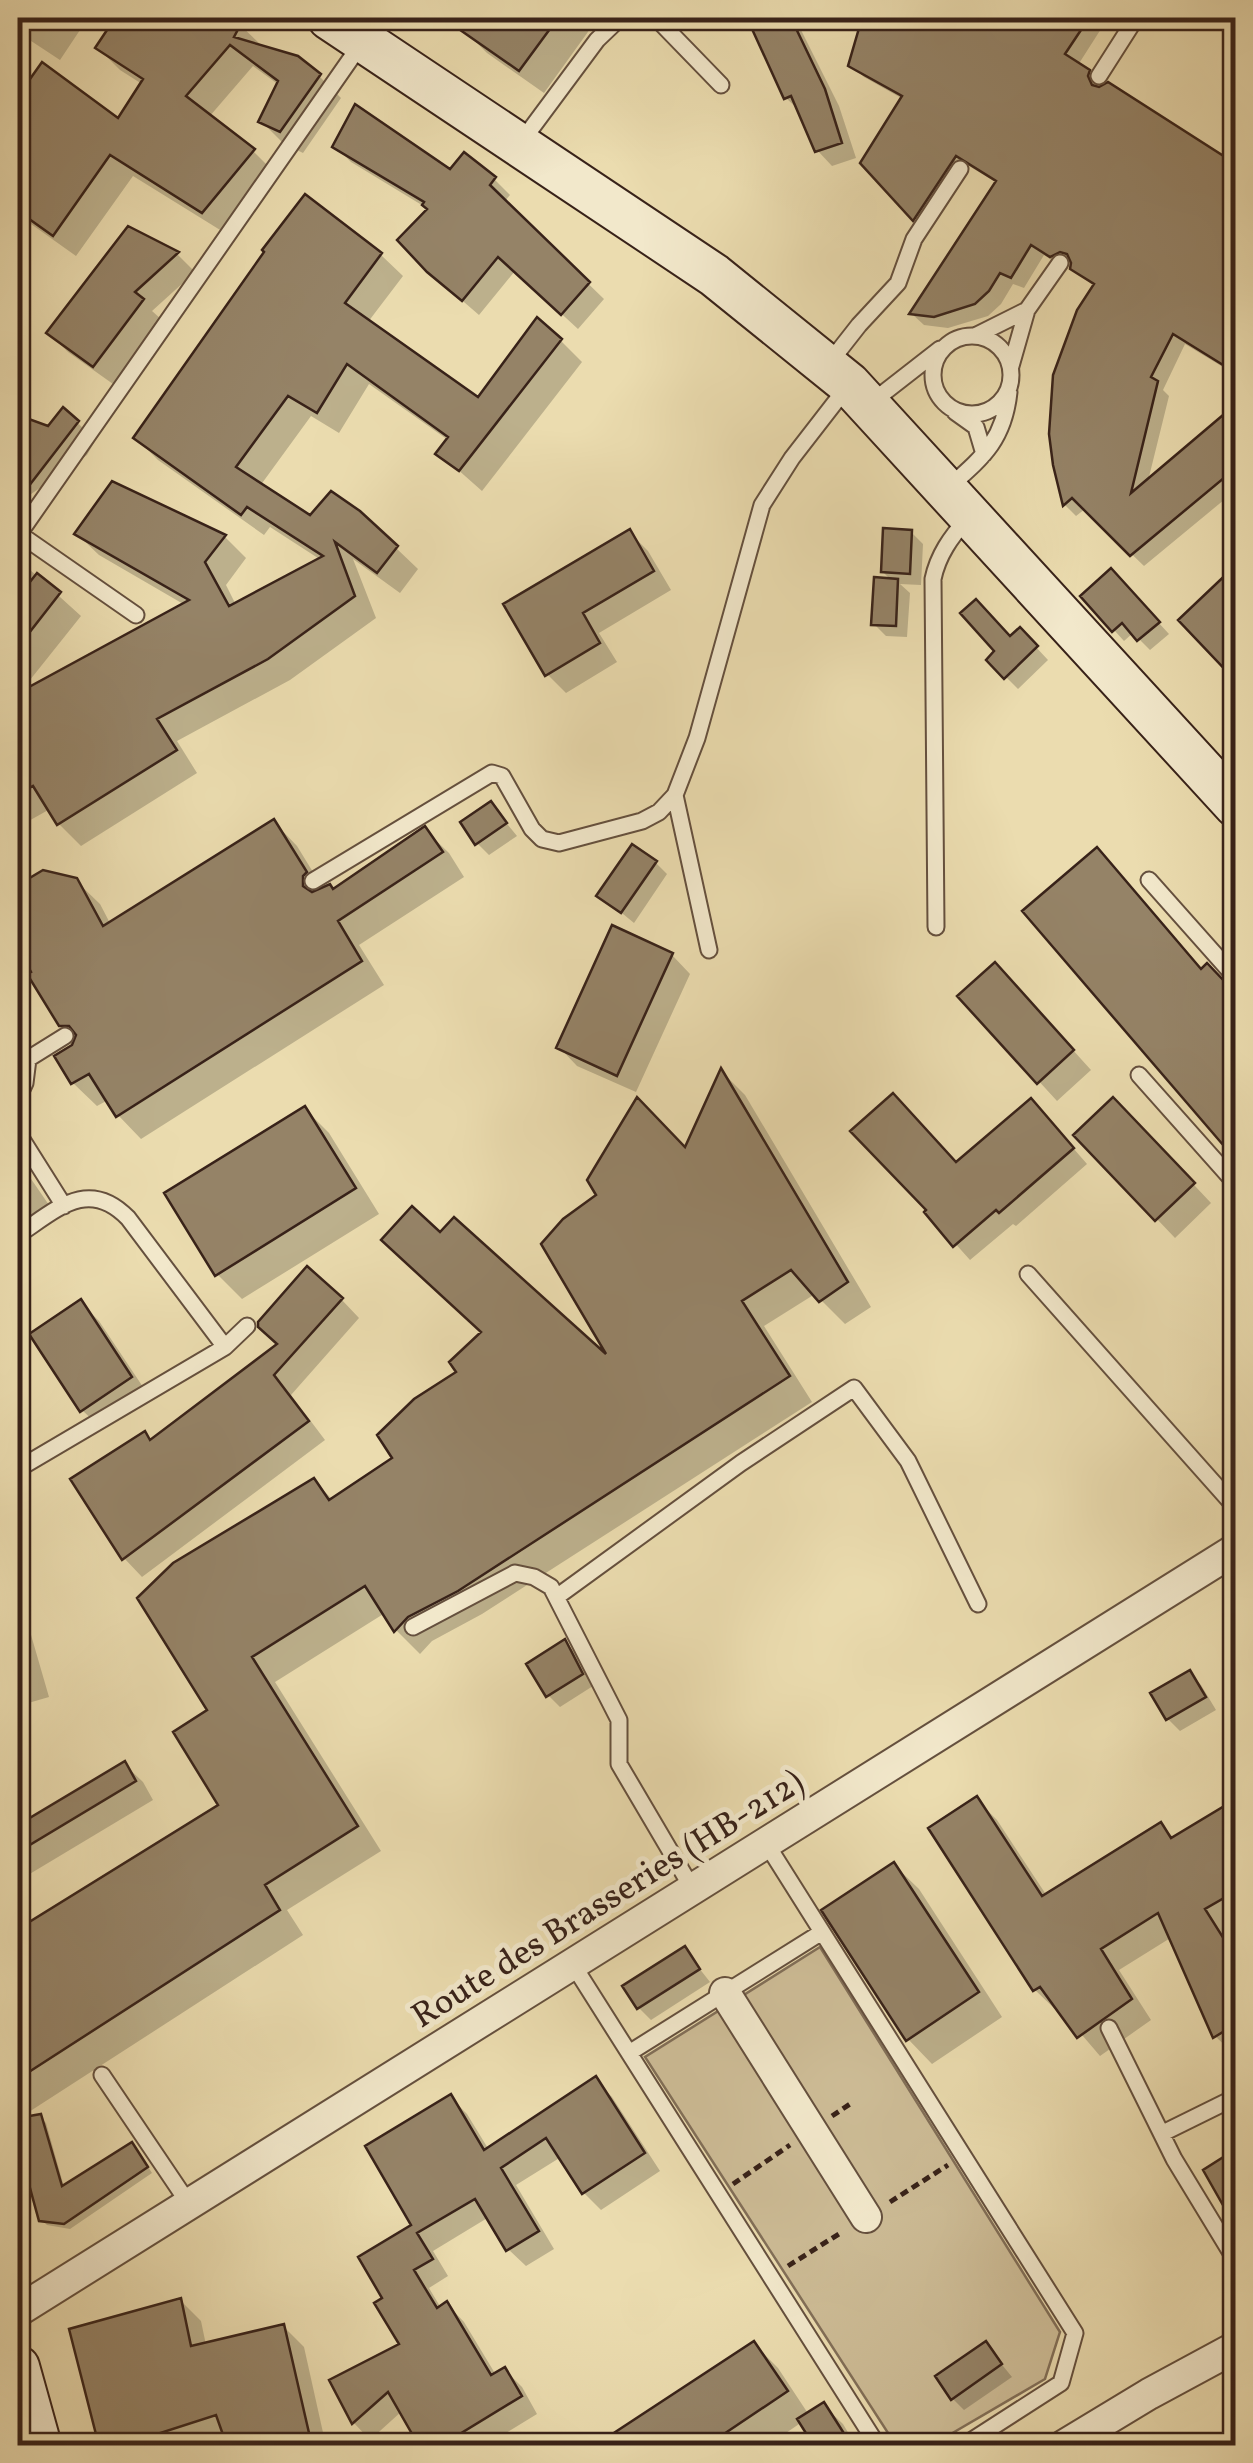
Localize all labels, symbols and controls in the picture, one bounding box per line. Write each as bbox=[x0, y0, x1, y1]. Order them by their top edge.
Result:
street label: Route des Brasseries (HB-212) bbox=[403, 1760, 814, 2041]

